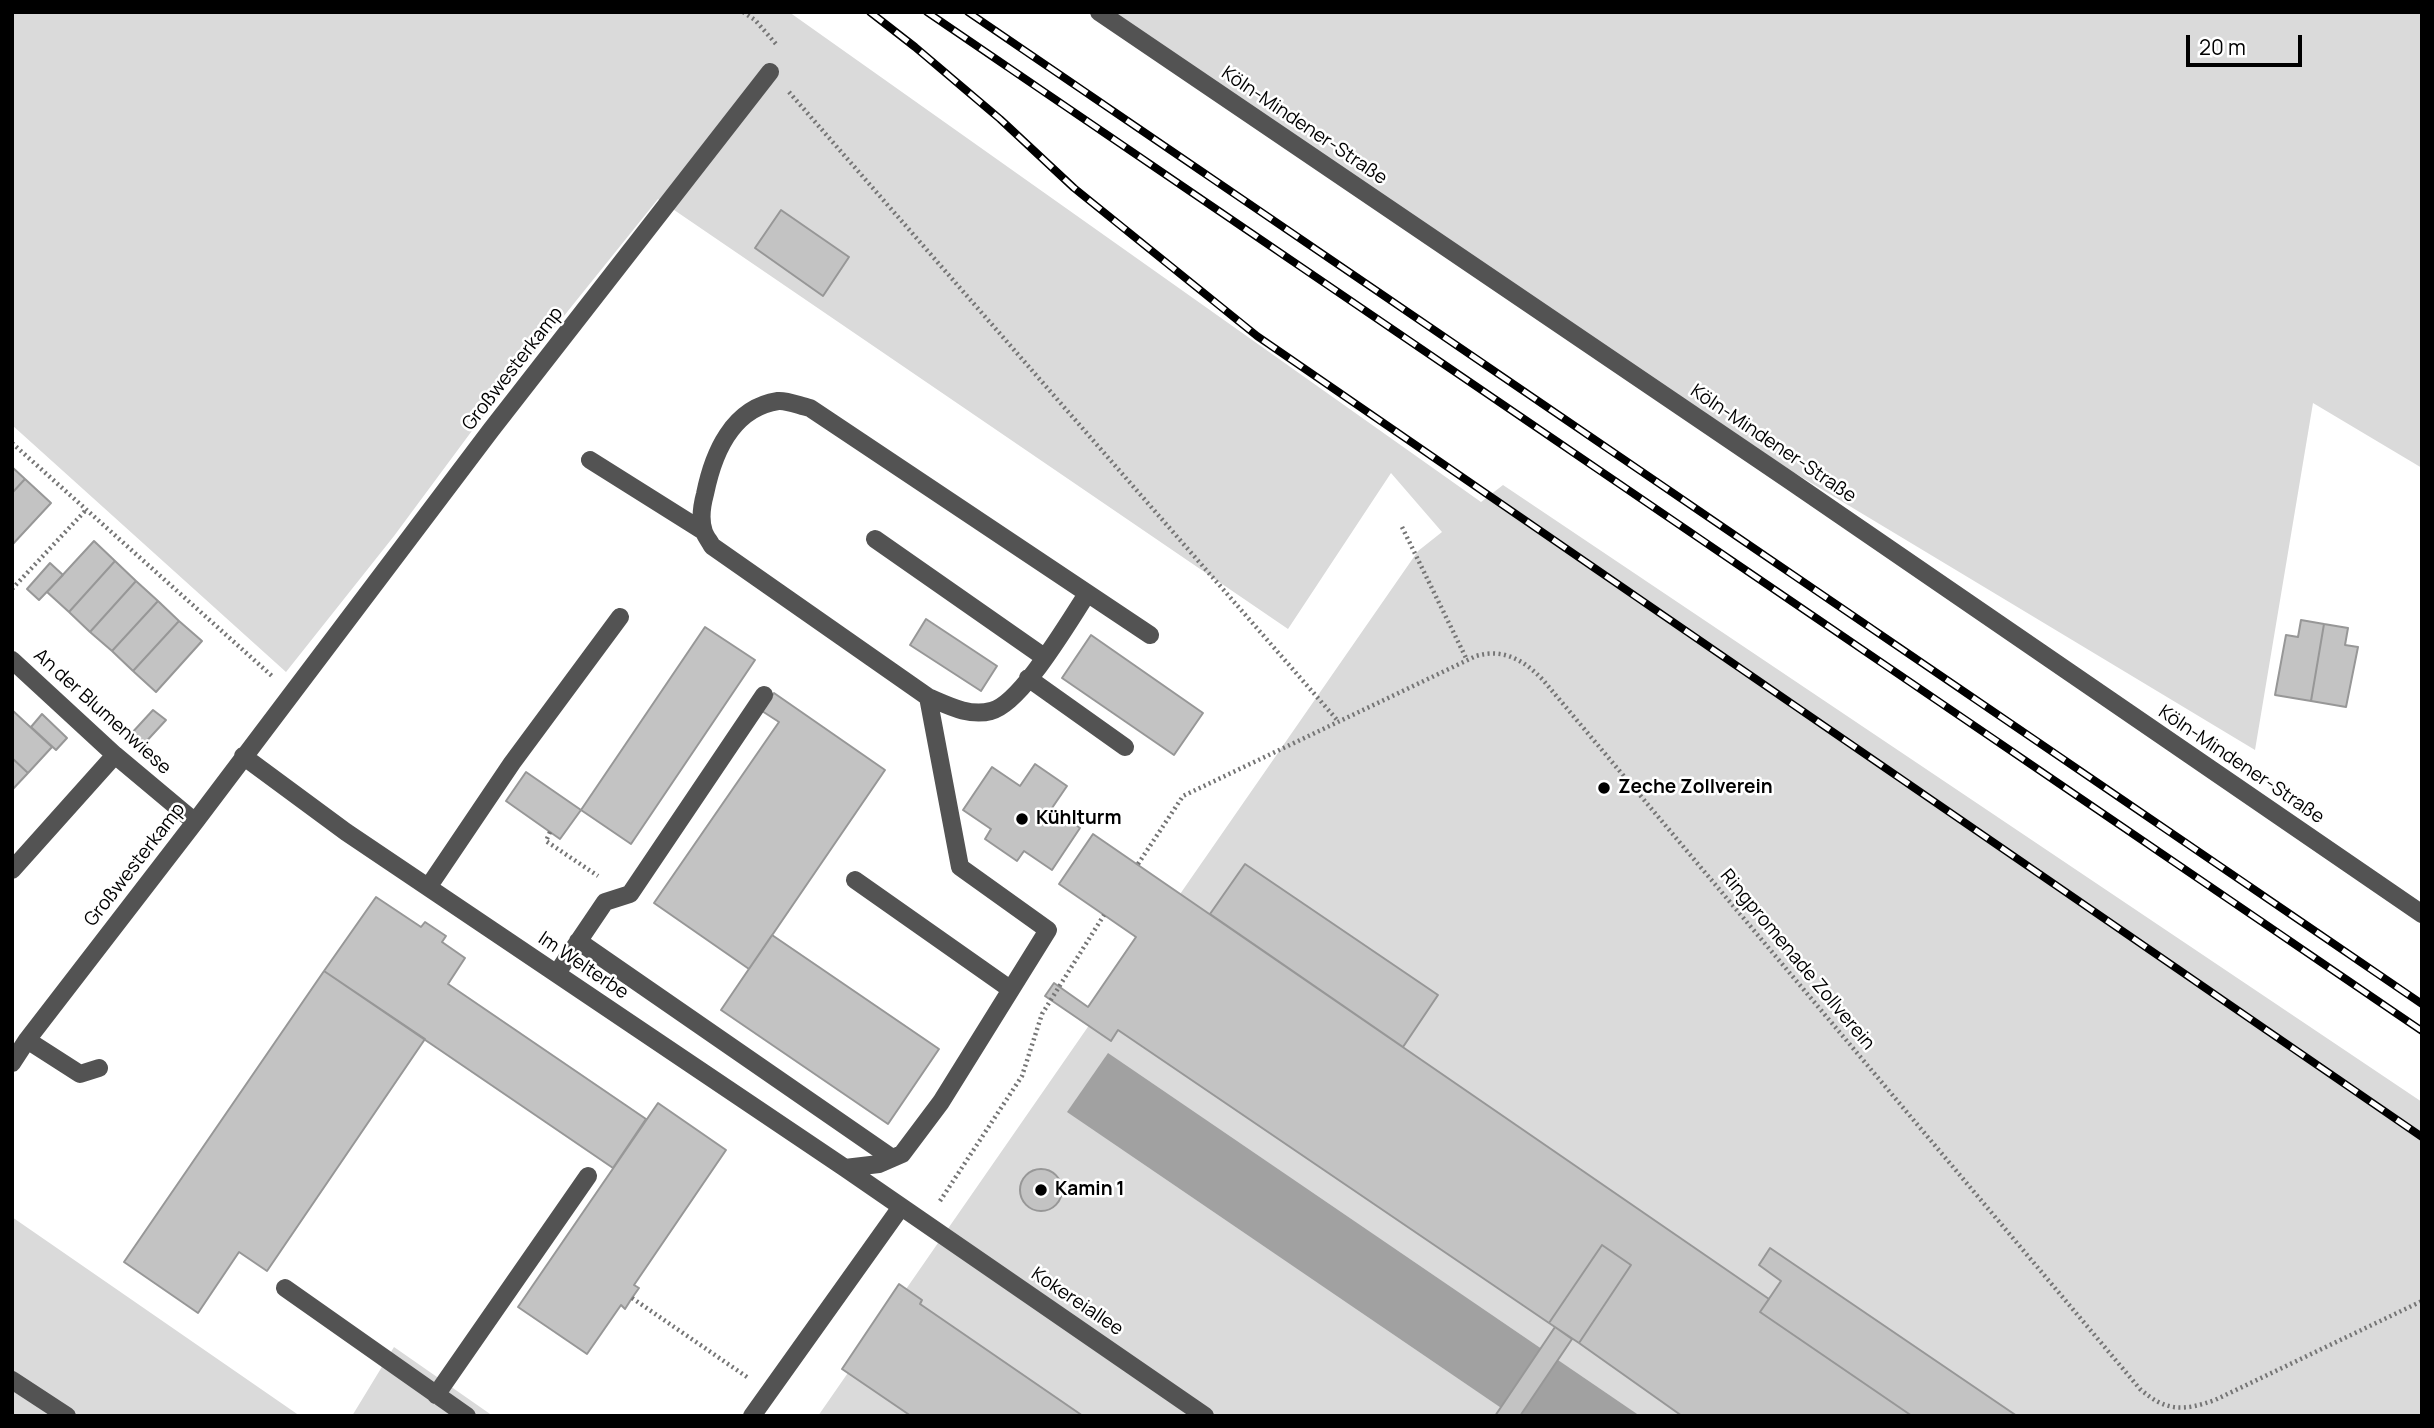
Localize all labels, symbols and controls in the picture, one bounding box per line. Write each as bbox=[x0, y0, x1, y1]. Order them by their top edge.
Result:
scale bar bbox=[2189, 21, 2304, 65]
text: 20 m bbox=[2199, 33, 2246, 61]
street label: Köln-Mindener-Straße bbox=[1217, 62, 1391, 190]
street label: Großwesterkamp bbox=[458, 303, 568, 435]
street label: Köln-Mindener-Straße bbox=[1686, 380, 1860, 508]
street label: An der Blumenwiese bbox=[29, 644, 175, 780]
street label: Köln-Mindener-Straße bbox=[2154, 701, 2328, 829]
place label: Zeche Zollverein bbox=[1618, 777, 1773, 799]
marker: Zeche Zollverein bbox=[1596, 780, 1612, 796]
street label: Großwesterkamp bbox=[80, 799, 190, 931]
place label: Kühlturm bbox=[1036, 808, 1121, 830]
marker: Kühlturm bbox=[1014, 811, 1030, 827]
street label: Ringpromenade Zollverein bbox=[1715, 865, 1879, 1055]
street label: Im Welterbe bbox=[533, 927, 633, 1005]
place label: Kamin 1 bbox=[1055, 1179, 1125, 1201]
marker: Kamin 1 bbox=[1033, 1182, 1049, 1198]
street label: Kokereiallee bbox=[1027, 1263, 1127, 1341]

